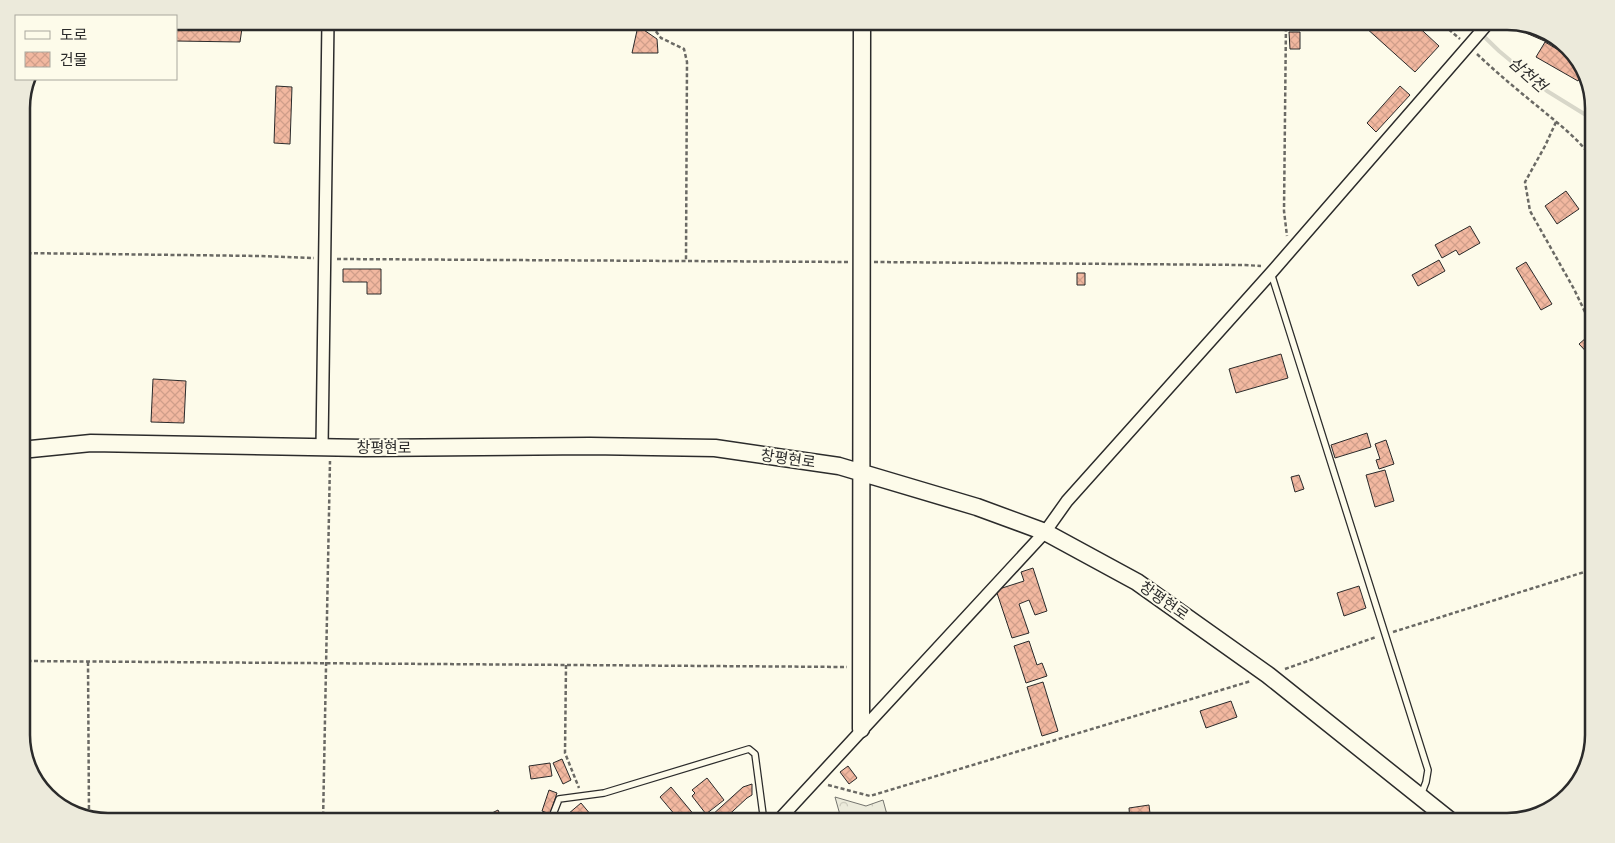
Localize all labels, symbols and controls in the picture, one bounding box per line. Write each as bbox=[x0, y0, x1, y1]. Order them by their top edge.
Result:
legend bbox=[15, 15, 178, 80]
text: 도로 bbox=[60, 25, 88, 43]
text: 건물 bbox=[60, 50, 88, 68]
water label: 삼천천 bbox=[1505, 52, 1553, 97]
street label: 창평현로 bbox=[356, 438, 412, 456]
street label: 창평현로 bbox=[760, 445, 817, 471]
street label: 창평현로 bbox=[1137, 577, 1192, 623]

